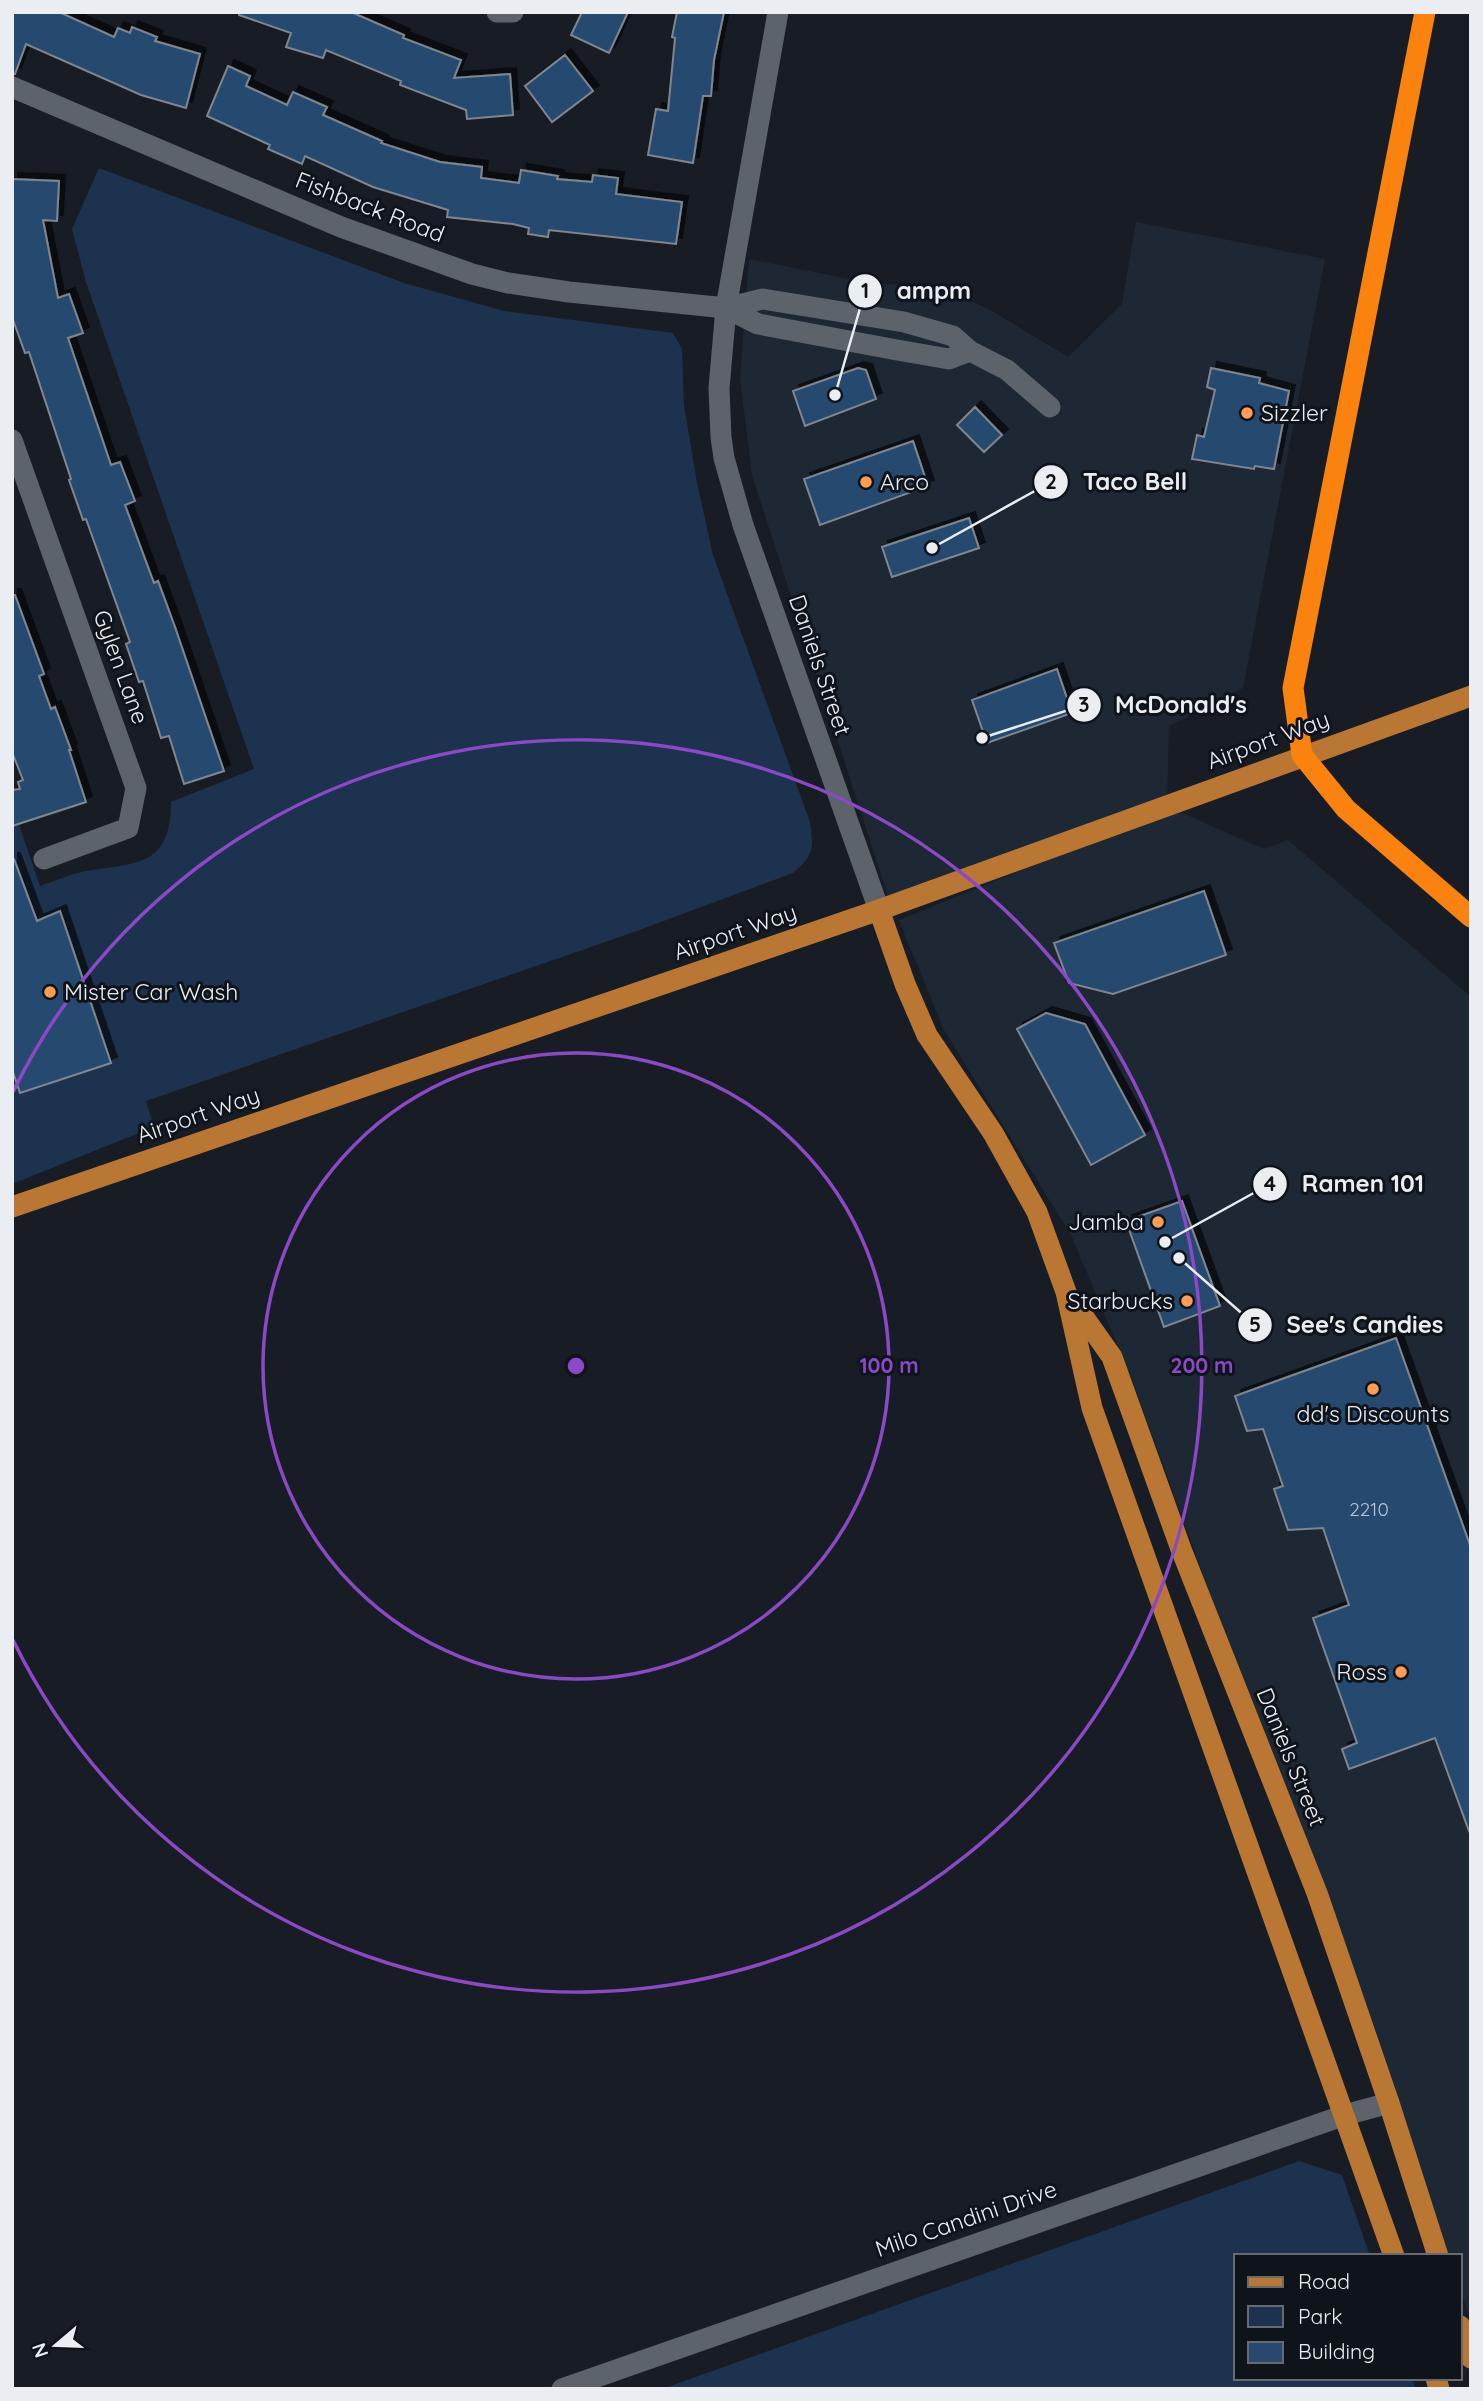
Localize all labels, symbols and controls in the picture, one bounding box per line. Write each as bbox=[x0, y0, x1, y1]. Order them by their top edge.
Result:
street label: Fishback Road bbox=[292, 165, 449, 248]
callout: ampm bbox=[848, 269, 985, 314]
text: ampm bbox=[897, 275, 971, 305]
text: 1 bbox=[861, 277, 869, 303]
place label: Sizzler bbox=[1261, 398, 1328, 427]
marker: Sizzler bbox=[1239, 405, 1255, 421]
callout: Taco Bell bbox=[1034, 459, 1202, 504]
text: Taco Bell bbox=[1083, 466, 1187, 496]
place label: Arco bbox=[880, 467, 929, 496]
text: 2 bbox=[1045, 468, 1057, 494]
marker: Arco bbox=[858, 474, 874, 490]
street label: Daniels Street bbox=[783, 591, 858, 739]
street label: Gylen Lane bbox=[87, 606, 155, 728]
callout: McDonald's bbox=[1066, 682, 1261, 727]
text: McDonald's bbox=[1115, 689, 1247, 719]
text: 3 bbox=[1078, 691, 1090, 717]
street label: Airport Way bbox=[1203, 704, 1333, 775]
street label: Airport Way bbox=[669, 897, 800, 966]
place label: Mister Car Wash bbox=[64, 977, 238, 1006]
marker: Mister Car Wash bbox=[42, 984, 58, 1000]
street label: Airport Way bbox=[132, 1080, 263, 1149]
callout: Ramen 101 bbox=[1253, 1162, 1438, 1207]
text: Ramen 101 bbox=[1302, 1168, 1424, 1198]
text: 4 bbox=[1264, 1170, 1276, 1196]
place label: Jamba bbox=[1068, 1207, 1144, 1236]
marker: Jamba bbox=[1150, 1214, 1166, 1230]
place label: Starbucks bbox=[1068, 1286, 1173, 1315]
marker: Starbucks bbox=[1179, 1293, 1195, 1309]
callout: See's Candies bbox=[1238, 1302, 1458, 1347]
text: See's Candies bbox=[1287, 1309, 1443, 1339]
text: 5 bbox=[1249, 1311, 1261, 1337]
text: 100 m bbox=[859, 1352, 919, 1378]
text: 200 m bbox=[1171, 1352, 1233, 1378]
centre of rings bbox=[564, 1354, 588, 1378]
marker: dd's Discounts bbox=[1365, 1381, 1381, 1397]
place label: dd's Discounts bbox=[1297, 1399, 1449, 1428]
house number: 2210 bbox=[1349, 1497, 1389, 1521]
place label: Ross bbox=[1336, 1657, 1387, 1686]
marker: Ross bbox=[1393, 1664, 1409, 1680]
street label: Daniels Street bbox=[1251, 1683, 1332, 1831]
street label: Milo Candini Drive bbox=[871, 2174, 1060, 2263]
legend bbox=[1234, 2254, 1462, 2380]
text: Road bbox=[1298, 2268, 1350, 2294]
text: Park bbox=[1298, 2303, 1342, 2329]
north arrow bbox=[21, 2310, 91, 2380]
text: Building bbox=[1298, 2338, 1375, 2364]
text: N bbox=[26, 2340, 54, 2361]

